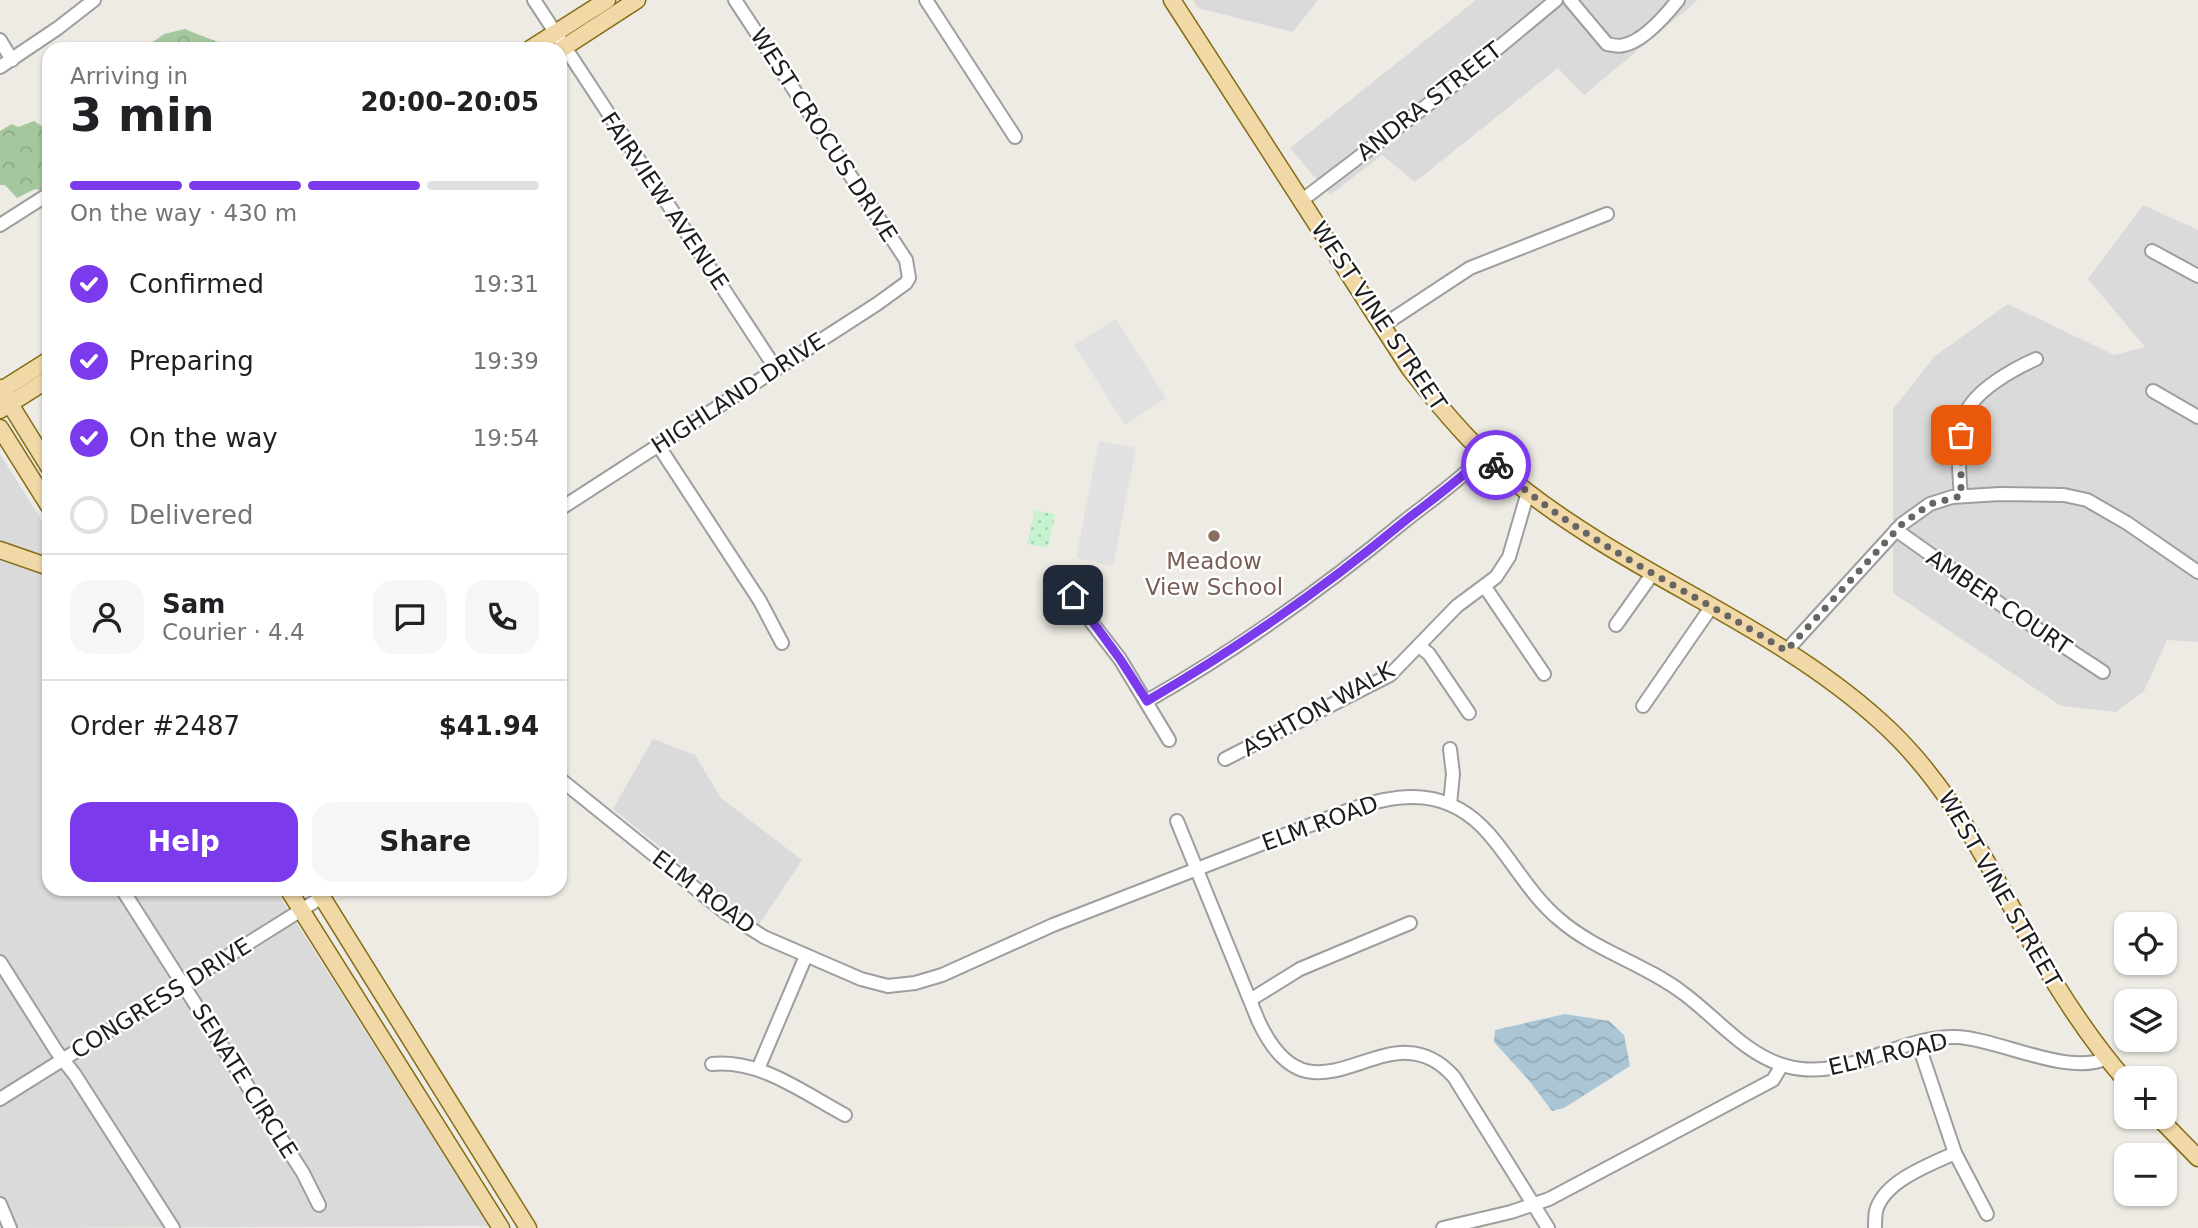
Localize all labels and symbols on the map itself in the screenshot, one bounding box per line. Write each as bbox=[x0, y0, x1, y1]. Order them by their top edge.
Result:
street label: WEST CROCUS DRIVE bbox=[745, 24, 903, 246]
street label: ANDRA STREET bbox=[1351, 36, 1507, 166]
street label: FAIRVIEW AVENUE bbox=[596, 107, 734, 295]
street label: WEST VINE STREET bbox=[1306, 216, 1453, 416]
street label: HIGHLAND DRIVE bbox=[647, 327, 829, 459]
pin bbox=[1931, 405, 1991, 465]
courier bbox=[1461, 430, 1531, 500]
marker: Meadow View School bbox=[1206, 528, 1222, 544]
street label: AMBER COURT bbox=[1922, 544, 2077, 660]
place label: Meadow View School bbox=[1145, 548, 1283, 600]
pin bbox=[1043, 565, 1103, 625]
street label: ASHTON WALK bbox=[1238, 656, 1399, 761]
street label: WEST VINE STREET bbox=[1933, 786, 2067, 993]
street label: ELM ROAD bbox=[1258, 790, 1382, 856]
street label: ELM ROAD bbox=[648, 845, 760, 939]
street label: CONGRESS DRIVE bbox=[66, 932, 256, 1064]
street label: SENATE CIRCLE bbox=[187, 999, 303, 1163]
street label: ELM ROAD bbox=[1826, 1028, 1950, 1080]

